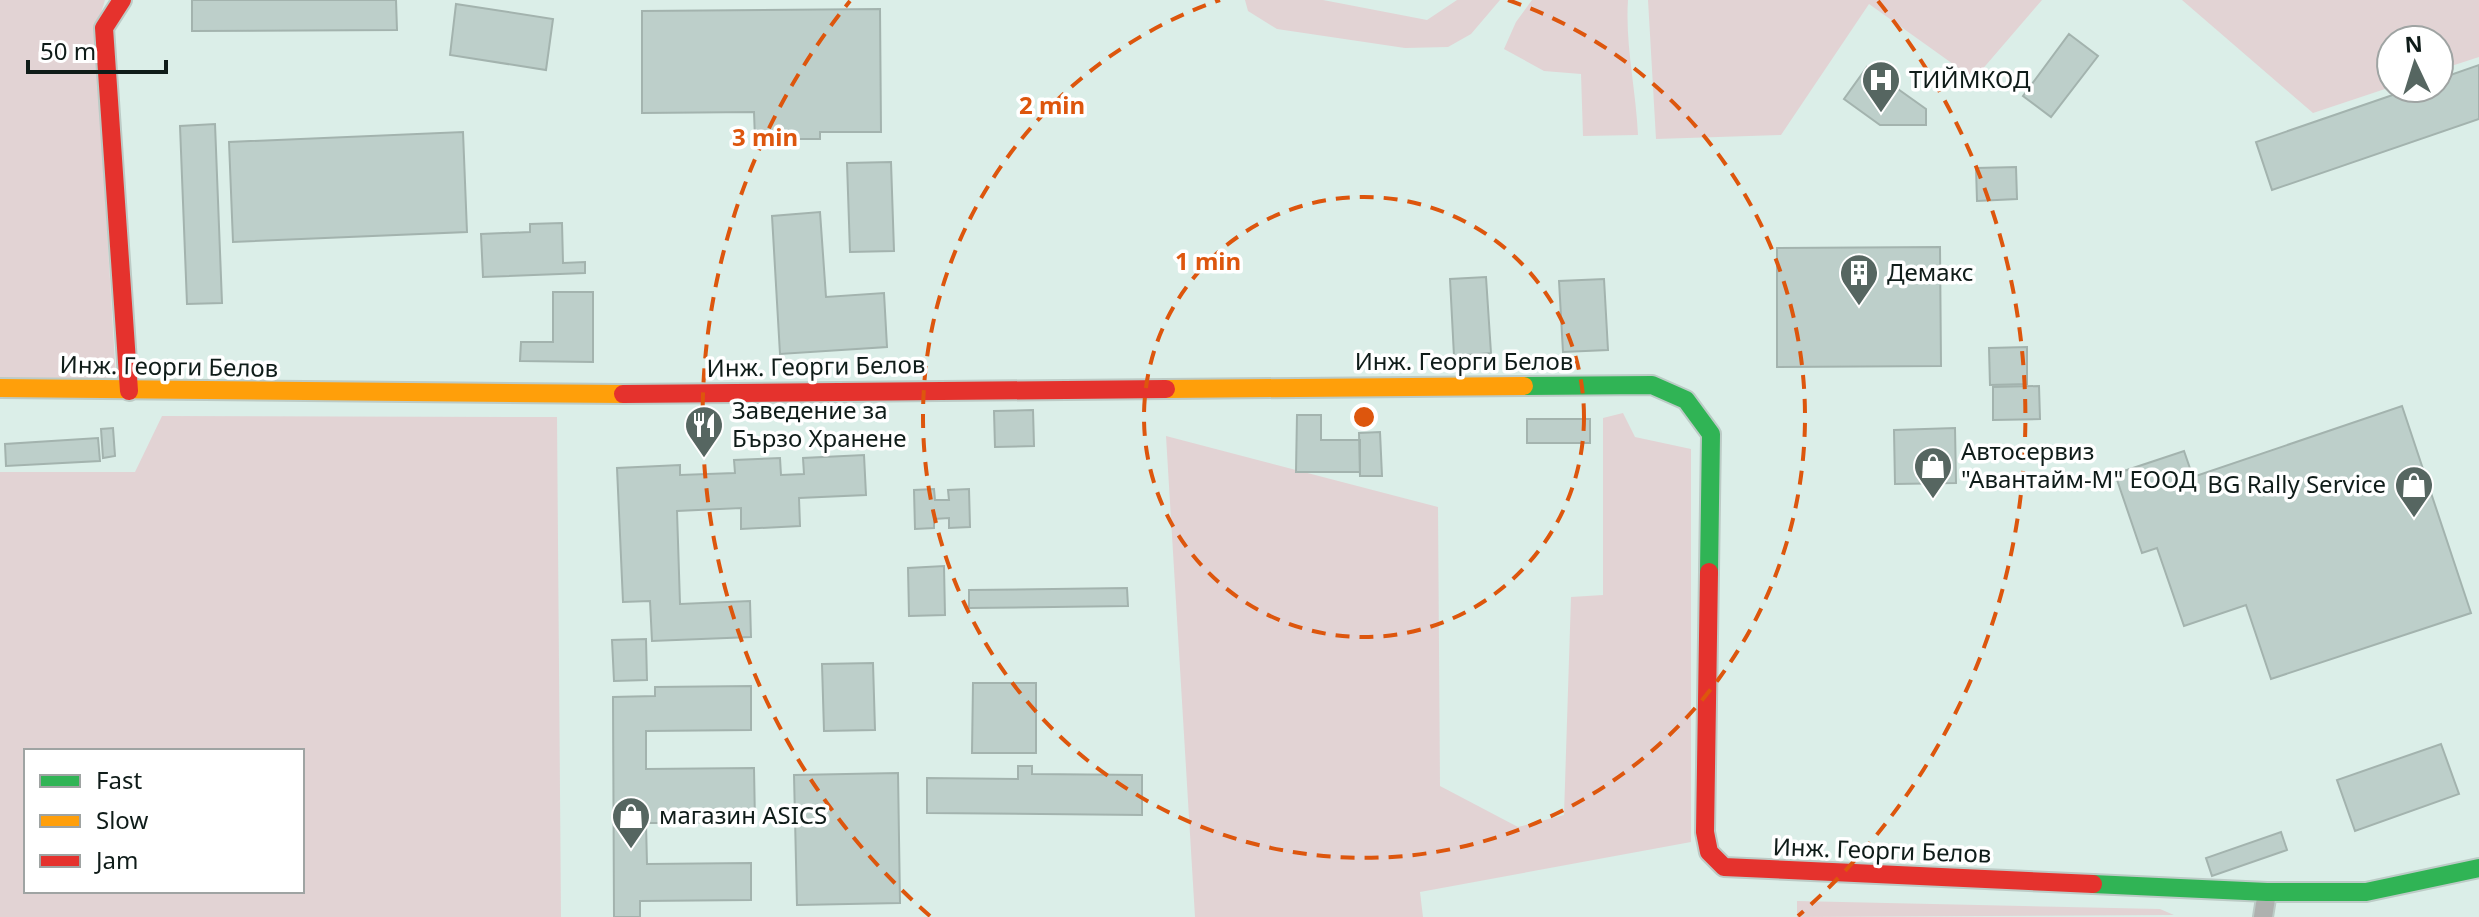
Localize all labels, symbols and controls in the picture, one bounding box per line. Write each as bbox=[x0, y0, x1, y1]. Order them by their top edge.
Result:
scale bar bbox=[28, 24, 166, 74]
north arrow bbox=[2375, 24, 2455, 104]
text: N bbox=[2404, 27, 2424, 59]
text: 50 m bbox=[40, 34, 96, 67]
hospital icon: ТИЙМКОД bbox=[1860, 59, 1902, 114]
place label: ТИЙМКОД bbox=[1909, 62, 2031, 95]
text: 2 min bbox=[1019, 88, 1085, 121]
text: 3 min bbox=[732, 120, 798, 153]
text: 1 min bbox=[1175, 244, 1241, 277]
building icon: Демакс bbox=[1838, 252, 1880, 307]
place label: Демакс bbox=[1887, 255, 1974, 288]
street label: Инж. Георги Белов bbox=[1355, 344, 1573, 377]
street label: Инж. Георги Белов bbox=[59, 347, 279, 384]
street label: Инж. Георги Белов bbox=[706, 347, 926, 384]
place label: Заведение за Бързо Хранене bbox=[732, 393, 906, 454]
centre of rings bbox=[1350, 403, 1378, 431]
restaurant icon: Заведение за Бързо Хранене bbox=[683, 404, 725, 459]
place label: Автосервиз "Авантайм-М" ЕООД bbox=[1961, 434, 2197, 495]
shop icon: Автосервиз "Авантайм-М" ЕООД bbox=[1912, 445, 1954, 500]
shop icon: BG Rally Service bbox=[2393, 464, 2435, 519]
place label: BG Rally Service bbox=[2207, 467, 2386, 500]
legend bbox=[24, 749, 304, 893]
text: Fast bbox=[96, 763, 142, 796]
shop icon: магазин ASICS bbox=[610, 795, 652, 850]
place label: магазин ASICS bbox=[659, 798, 827, 831]
text: Slow bbox=[96, 803, 148, 836]
street label: Инж. Георги Белов bbox=[1772, 829, 1992, 870]
text: Jam bbox=[94, 843, 138, 876]

